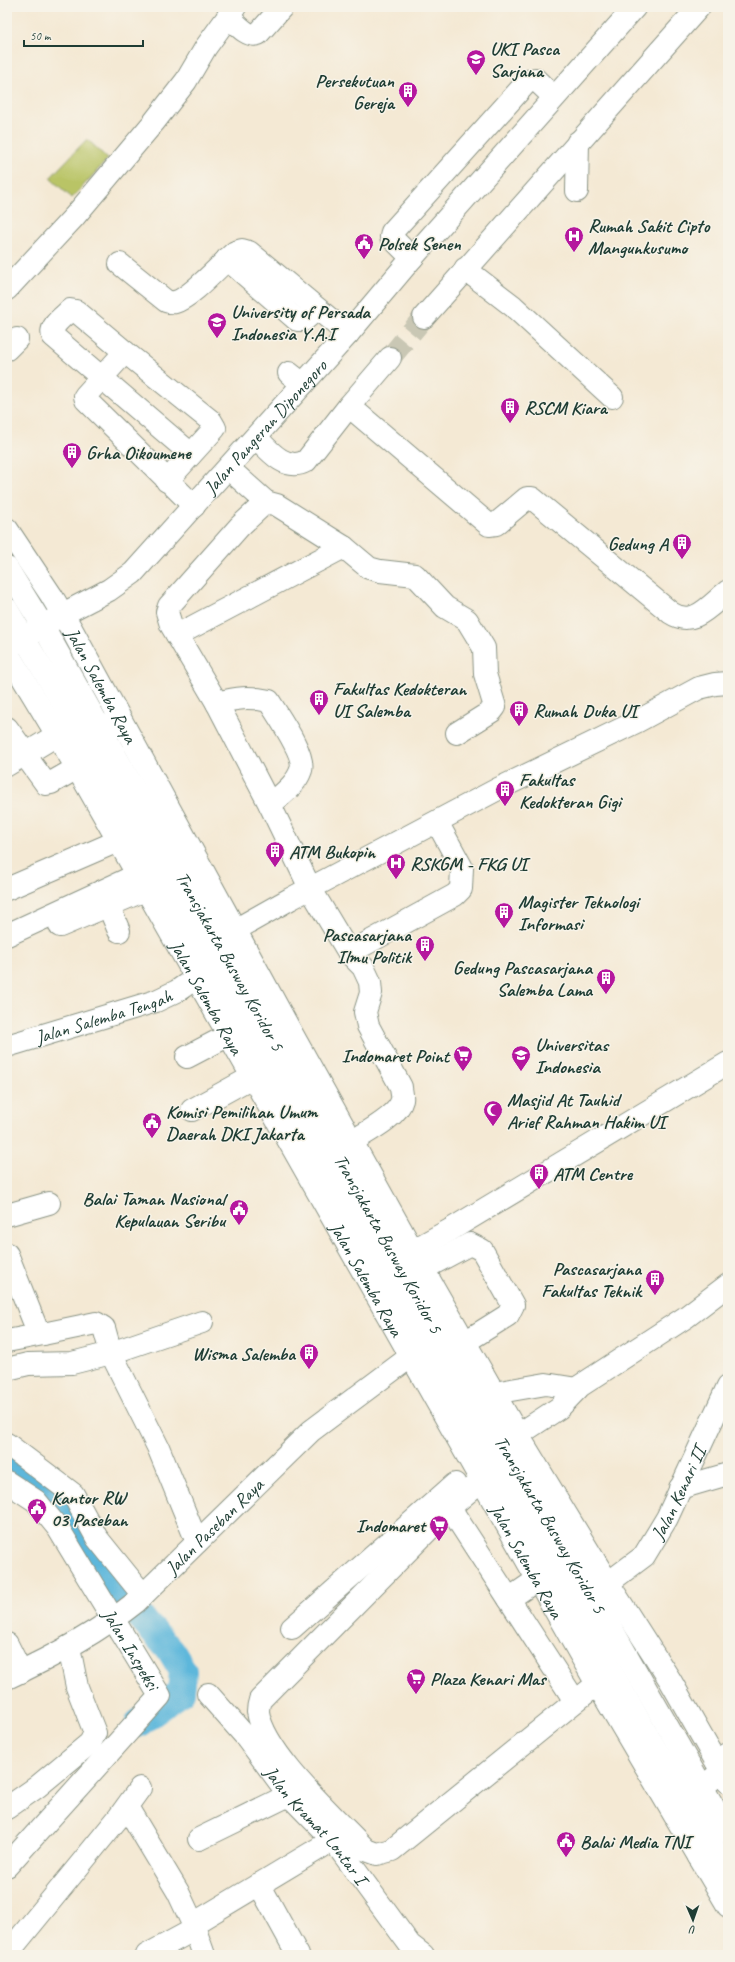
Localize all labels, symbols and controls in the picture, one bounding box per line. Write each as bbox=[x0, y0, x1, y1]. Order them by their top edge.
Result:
scale bar bbox=[24, 22, 143, 48]
text: 50 m bbox=[30, 28, 52, 44]
place label: UKI Pasca Sarjana bbox=[490, 37, 560, 83]
school or university icon: UKI Pasca Sarjana bbox=[465, 48, 487, 76]
place label: Persekutuan Gereja bbox=[315, 69, 396, 115]
building icon: Persekutuan Gereja bbox=[397, 80, 419, 108]
place label: Rumah Sakit Cipto Mangunkusumo bbox=[588, 214, 710, 260]
hospital icon: Rumah Sakit Cipto Mangunkusumo bbox=[563, 225, 585, 253]
public building icon: Polsek Senen bbox=[353, 232, 375, 260]
place label: Polsek Senen bbox=[378, 232, 461, 256]
place label: University of Persada Indonesia Y.A.I bbox=[231, 300, 371, 346]
school or university icon: University of Persada Indonesia Y.A.I bbox=[206, 311, 228, 339]
street label: Jalan Pangeran Diponegoro bbox=[198, 354, 333, 500]
building icon: RSCM Kiara bbox=[499, 396, 521, 424]
place label: RSCM Kiara bbox=[524, 396, 609, 420]
building icon: Grha Oikoumene bbox=[61, 441, 83, 469]
place label: Grha Oikoumene bbox=[86, 441, 192, 465]
place label: Gedung A bbox=[608, 532, 669, 556]
building icon: Gedung A bbox=[671, 532, 693, 560]
street label: Jalan Salemba Raya bbox=[60, 623, 143, 749]
place label: Fakultas Kedokteran UI Salemba bbox=[333, 677, 468, 723]
building icon: Fakultas Kedokteran UI Salemba bbox=[308, 688, 330, 716]
building icon: Rumah Duka UI bbox=[508, 699, 530, 727]
place label: Rumah Duka UI bbox=[533, 699, 641, 723]
place label: Fakultas Kedokteran Gigi bbox=[519, 768, 623, 814]
building icon: Fakultas Kedokteran Gigi bbox=[494, 779, 516, 807]
building icon: ATM Bukopin bbox=[264, 840, 286, 868]
place label: ATM Bukopin bbox=[289, 840, 376, 864]
hospital icon: RSKGM - FKG UI bbox=[385, 852, 407, 880]
place label: RSKGM - FKG UI bbox=[410, 852, 531, 876]
street label: Transjakarta Busway Koridor 5 bbox=[170, 867, 290, 1056]
place label: Magister Teknologi Informasi bbox=[518, 890, 641, 936]
building icon: Magister Teknologi Informasi bbox=[493, 901, 515, 929]
place label: Pascasarjana Ilmu Politik bbox=[323, 923, 413, 969]
building icon: Pascasarjana Ilmu Politik bbox=[414, 934, 436, 962]
street label: Jalan Salemba Raya bbox=[164, 935, 249, 1061]
place label: Gedung Pascasarjana Salemba Lama bbox=[453, 956, 594, 1002]
building icon: Gedung Pascasarjana Salemba Lama bbox=[595, 967, 617, 995]
street label: Jalan Salemba Tengah bbox=[32, 984, 177, 1050]
place label: Universitas Indonesia bbox=[535, 1033, 610, 1079]
place label: Indomaret Point bbox=[342, 1044, 451, 1068]
supermarket icon: Indomaret Point bbox=[452, 1044, 474, 1072]
school or university icon: Universitas Indonesia bbox=[510, 1044, 532, 1072]
place label: Masjid At Tauhid Arief Rahman Hakim UI bbox=[507, 1088, 669, 1134]
mosque icon: Masjid At Tauhid Arief Rahman Hakim UI bbox=[482, 1099, 504, 1127]
place label: Komisi Pemilihan Umum Daerah DKI Jakarta bbox=[166, 1100, 319, 1146]
public building icon: Komisi Pemilihan Umum Daerah DKI Jakarta bbox=[141, 1111, 163, 1139]
street label: Transjakarta Busway Koridor 5 bbox=[328, 1150, 448, 1339]
building icon: ATM Centre bbox=[528, 1162, 550, 1190]
place label: ATM Centre bbox=[553, 1162, 634, 1186]
place label: Balai Taman Nasional Kepulauan Seribu bbox=[82, 1187, 229, 1233]
public building icon: Balai Taman Nasional Kepulauan Seribu bbox=[228, 1198, 250, 1226]
street label: Jalan Salemba Raya bbox=[324, 1217, 409, 1343]
place label: Pascasarjana Fakultas Teknik bbox=[541, 1257, 643, 1303]
building icon: Pascasarjana Fakultas Teknik bbox=[644, 1268, 666, 1296]
place label: Wisma Salemba bbox=[192, 1342, 296, 1366]
building icon: Wisma Salemba bbox=[298, 1342, 320, 1370]
street label: Transjakarta Busway Koridor 5 bbox=[489, 1432, 612, 1619]
street label: Jalan Kenari II bbox=[645, 1439, 713, 1545]
street label: Jalan Paseban Raya bbox=[160, 1472, 270, 1581]
place label: Kantor RW 03 Paseban bbox=[51, 1486, 129, 1532]
public building icon: Kantor RW 03 Paseban bbox=[26, 1497, 48, 1525]
street label: Jalan Salemba Raya bbox=[484, 1499, 569, 1624]
place label: Indomaret bbox=[356, 1514, 428, 1538]
supermarket icon: Indomaret bbox=[428, 1514, 450, 1542]
street label: Jalan Inspeksi bbox=[96, 1604, 166, 1697]
supermarket icon: Plaza Kenari Mas bbox=[405, 1667, 427, 1695]
place label: Plaza Kenari Mas bbox=[430, 1667, 548, 1691]
street label: Jalan Kramat Lontar I bbox=[258, 1761, 375, 1893]
public building icon: Balai Media TNI bbox=[555, 1830, 577, 1858]
place label: Balai Media TNI bbox=[580, 1830, 694, 1854]
north arrow bbox=[673, 1900, 713, 1940]
text: U bbox=[688, 1923, 696, 1937]

